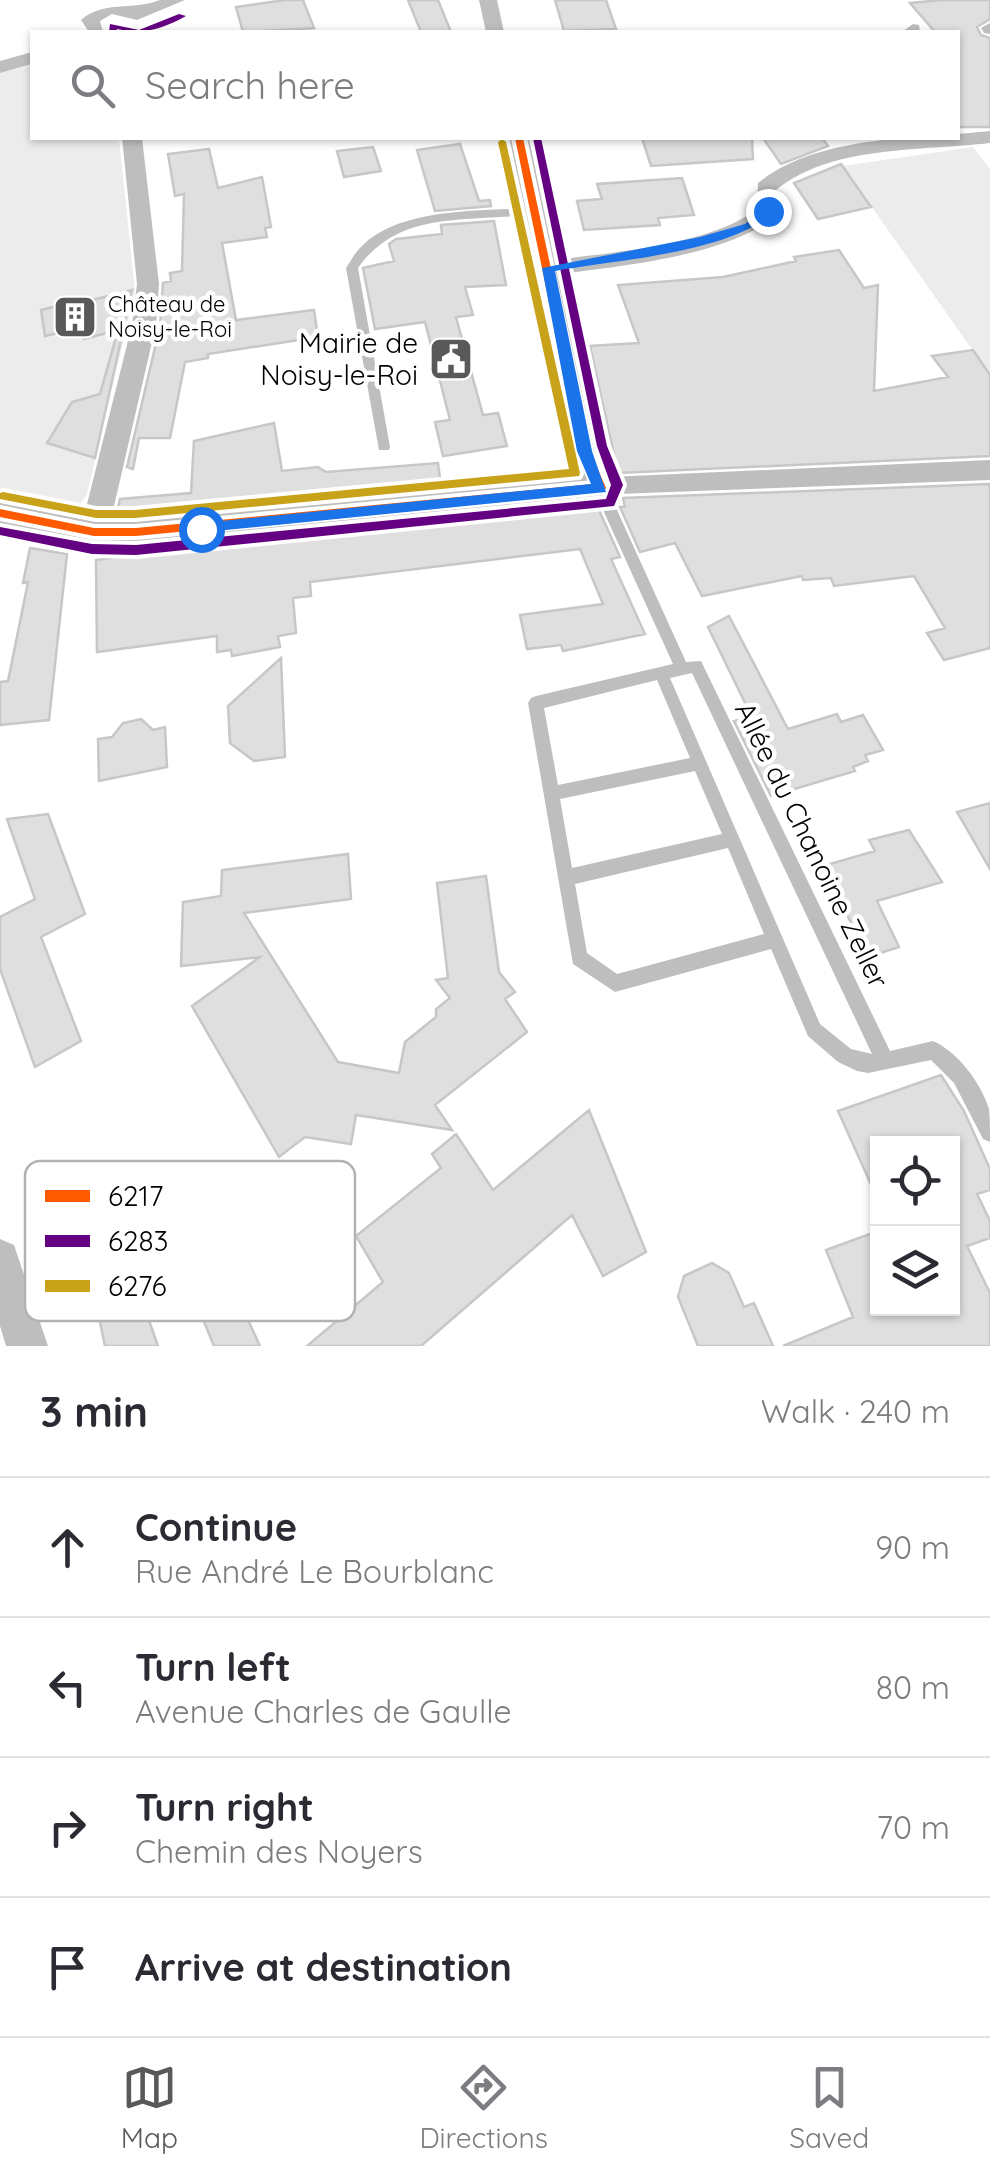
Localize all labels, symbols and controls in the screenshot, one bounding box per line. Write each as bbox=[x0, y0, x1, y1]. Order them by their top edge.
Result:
search box bbox=[30, 30, 960, 140]
icon: search bbox=[65, 58, 120, 113]
text: Search here bbox=[145, 61, 355, 109]
route end bbox=[746, 189, 792, 235]
place label: Château de Noisy-le-Roi bbox=[108, 290, 232, 343]
building icon: Château de Noisy-le-Roi bbox=[52, 294, 98, 340]
place label: Mairie de Noisy-le-Roi bbox=[260, 325, 418, 392]
public building icon: Mairie de Noisy-le-Roi bbox=[428, 336, 474, 382]
route start bbox=[179, 507, 225, 553]
street label: Allée du Chanoine Zeller bbox=[728, 696, 897, 994]
map controls bbox=[870, 1136, 960, 1316]
button: locate bbox=[870, 1136, 960, 1226]
legend bbox=[25, 1161, 355, 1321]
text: 6217 bbox=[108, 1178, 163, 1213]
text: 6283 bbox=[108, 1223, 168, 1258]
button: layers bbox=[870, 1226, 960, 1316]
text: 6276 bbox=[108, 1268, 167, 1303]
text: 3 min bbox=[40, 1385, 148, 1438]
text: Walk · 240 m bbox=[761, 1391, 950, 1431]
text: Continue bbox=[135, 1503, 297, 1551]
icon: ahead bbox=[40, 1520, 95, 1575]
text: 90 m bbox=[875, 1527, 950, 1567]
text: Rue André Le Bourblanc bbox=[135, 1551, 494, 1591]
text: Turn left bbox=[135, 1643, 291, 1691]
icon: left bbox=[40, 1660, 95, 1715]
text: 80 m bbox=[876, 1667, 950, 1707]
text: Avenue Charles de Gaulle bbox=[135, 1691, 511, 1731]
text: Turn right bbox=[135, 1783, 314, 1831]
icon: right bbox=[40, 1800, 95, 1855]
text: 70 m bbox=[877, 1807, 950, 1847]
text: Chemin des Noyers bbox=[135, 1831, 423, 1871]
icon: arrive bbox=[40, 1940, 95, 1995]
text: Arrive at destination bbox=[135, 1943, 512, 1991]
tab: Map bbox=[121, 2060, 178, 2155]
tab: Directions bbox=[419, 2060, 548, 2155]
tab: Saved bbox=[789, 2060, 869, 2155]

